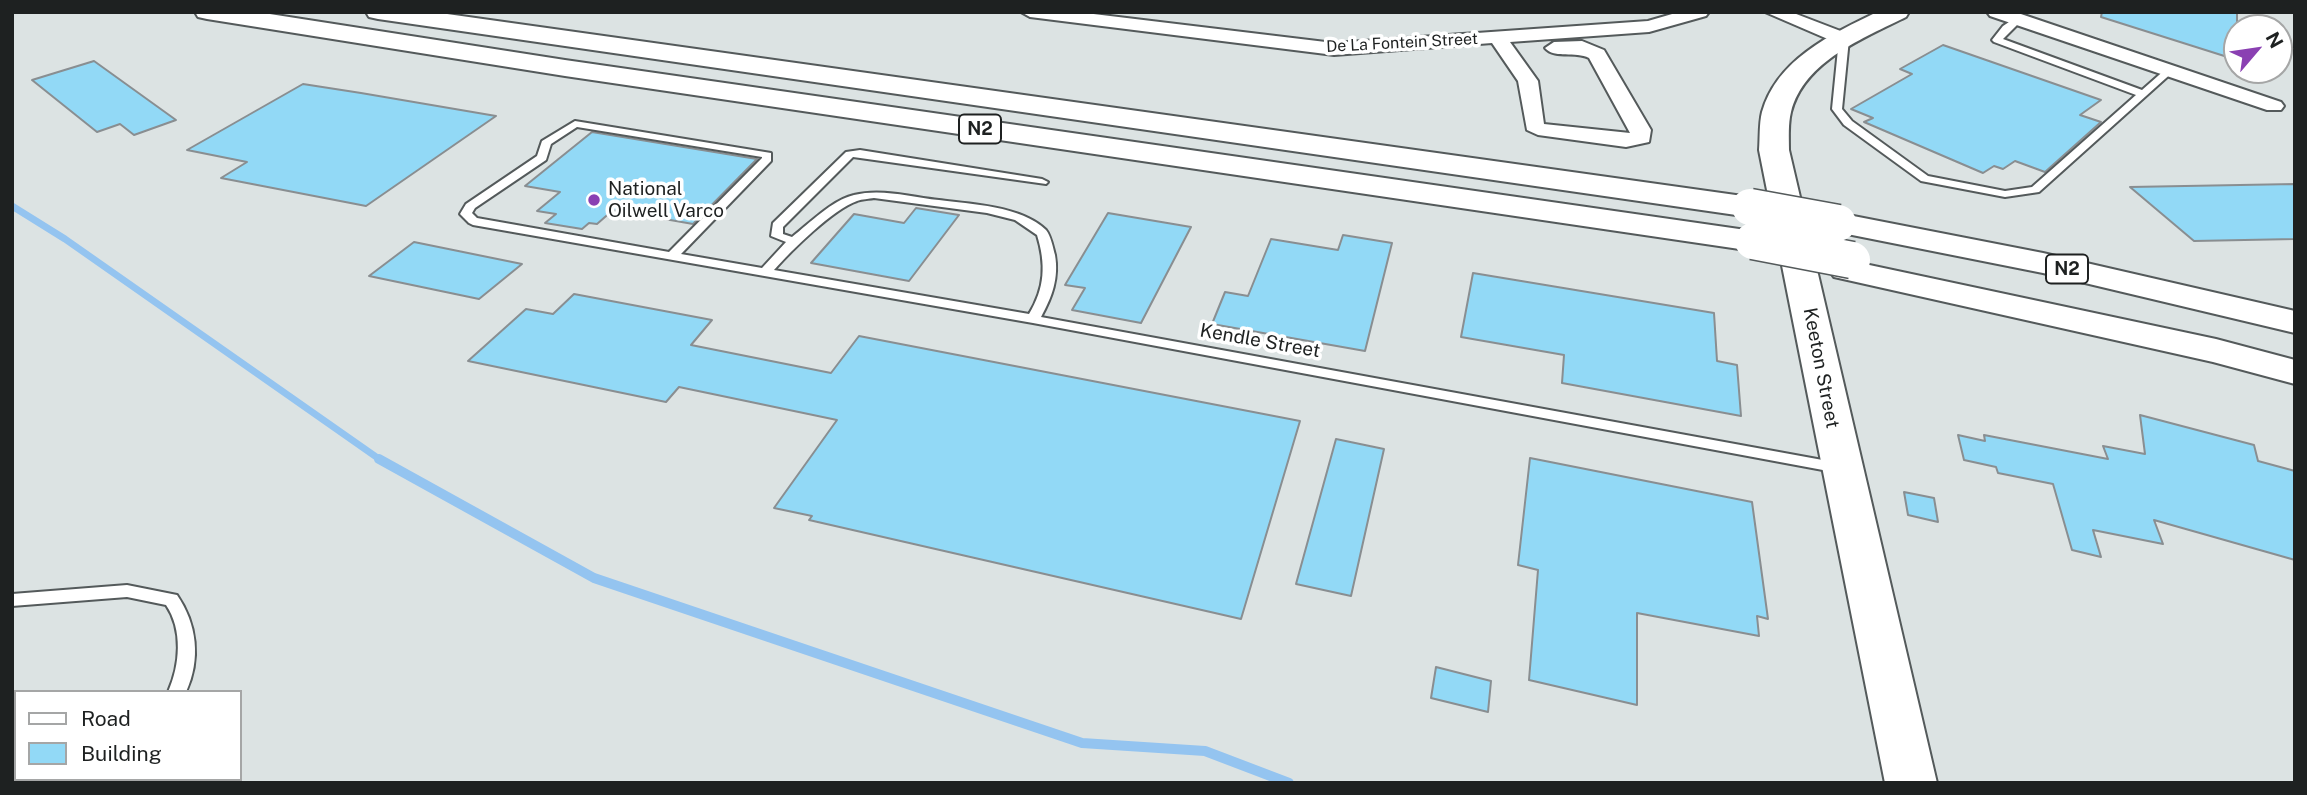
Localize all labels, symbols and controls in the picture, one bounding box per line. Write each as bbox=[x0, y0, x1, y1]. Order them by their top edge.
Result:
north arrow bbox=[2223, 14, 2293, 84]
text: N bbox=[2261, 28, 2288, 52]
street label: De La Fontein Street bbox=[1326, 29, 1478, 57]
road number: N2 bbox=[959, 114, 1001, 144]
place label: National Oilwell Varco bbox=[608, 178, 724, 222]
marker: National Oilwell Varco bbox=[586, 192, 602, 208]
road number: N2 bbox=[2046, 255, 2088, 284]
street label: Keeton Street bbox=[1798, 306, 1844, 430]
street label: Kendle Street bbox=[1198, 319, 1322, 363]
legend bbox=[14, 690, 242, 781]
text: Road bbox=[81, 706, 131, 731]
text: Building bbox=[81, 741, 162, 766]

